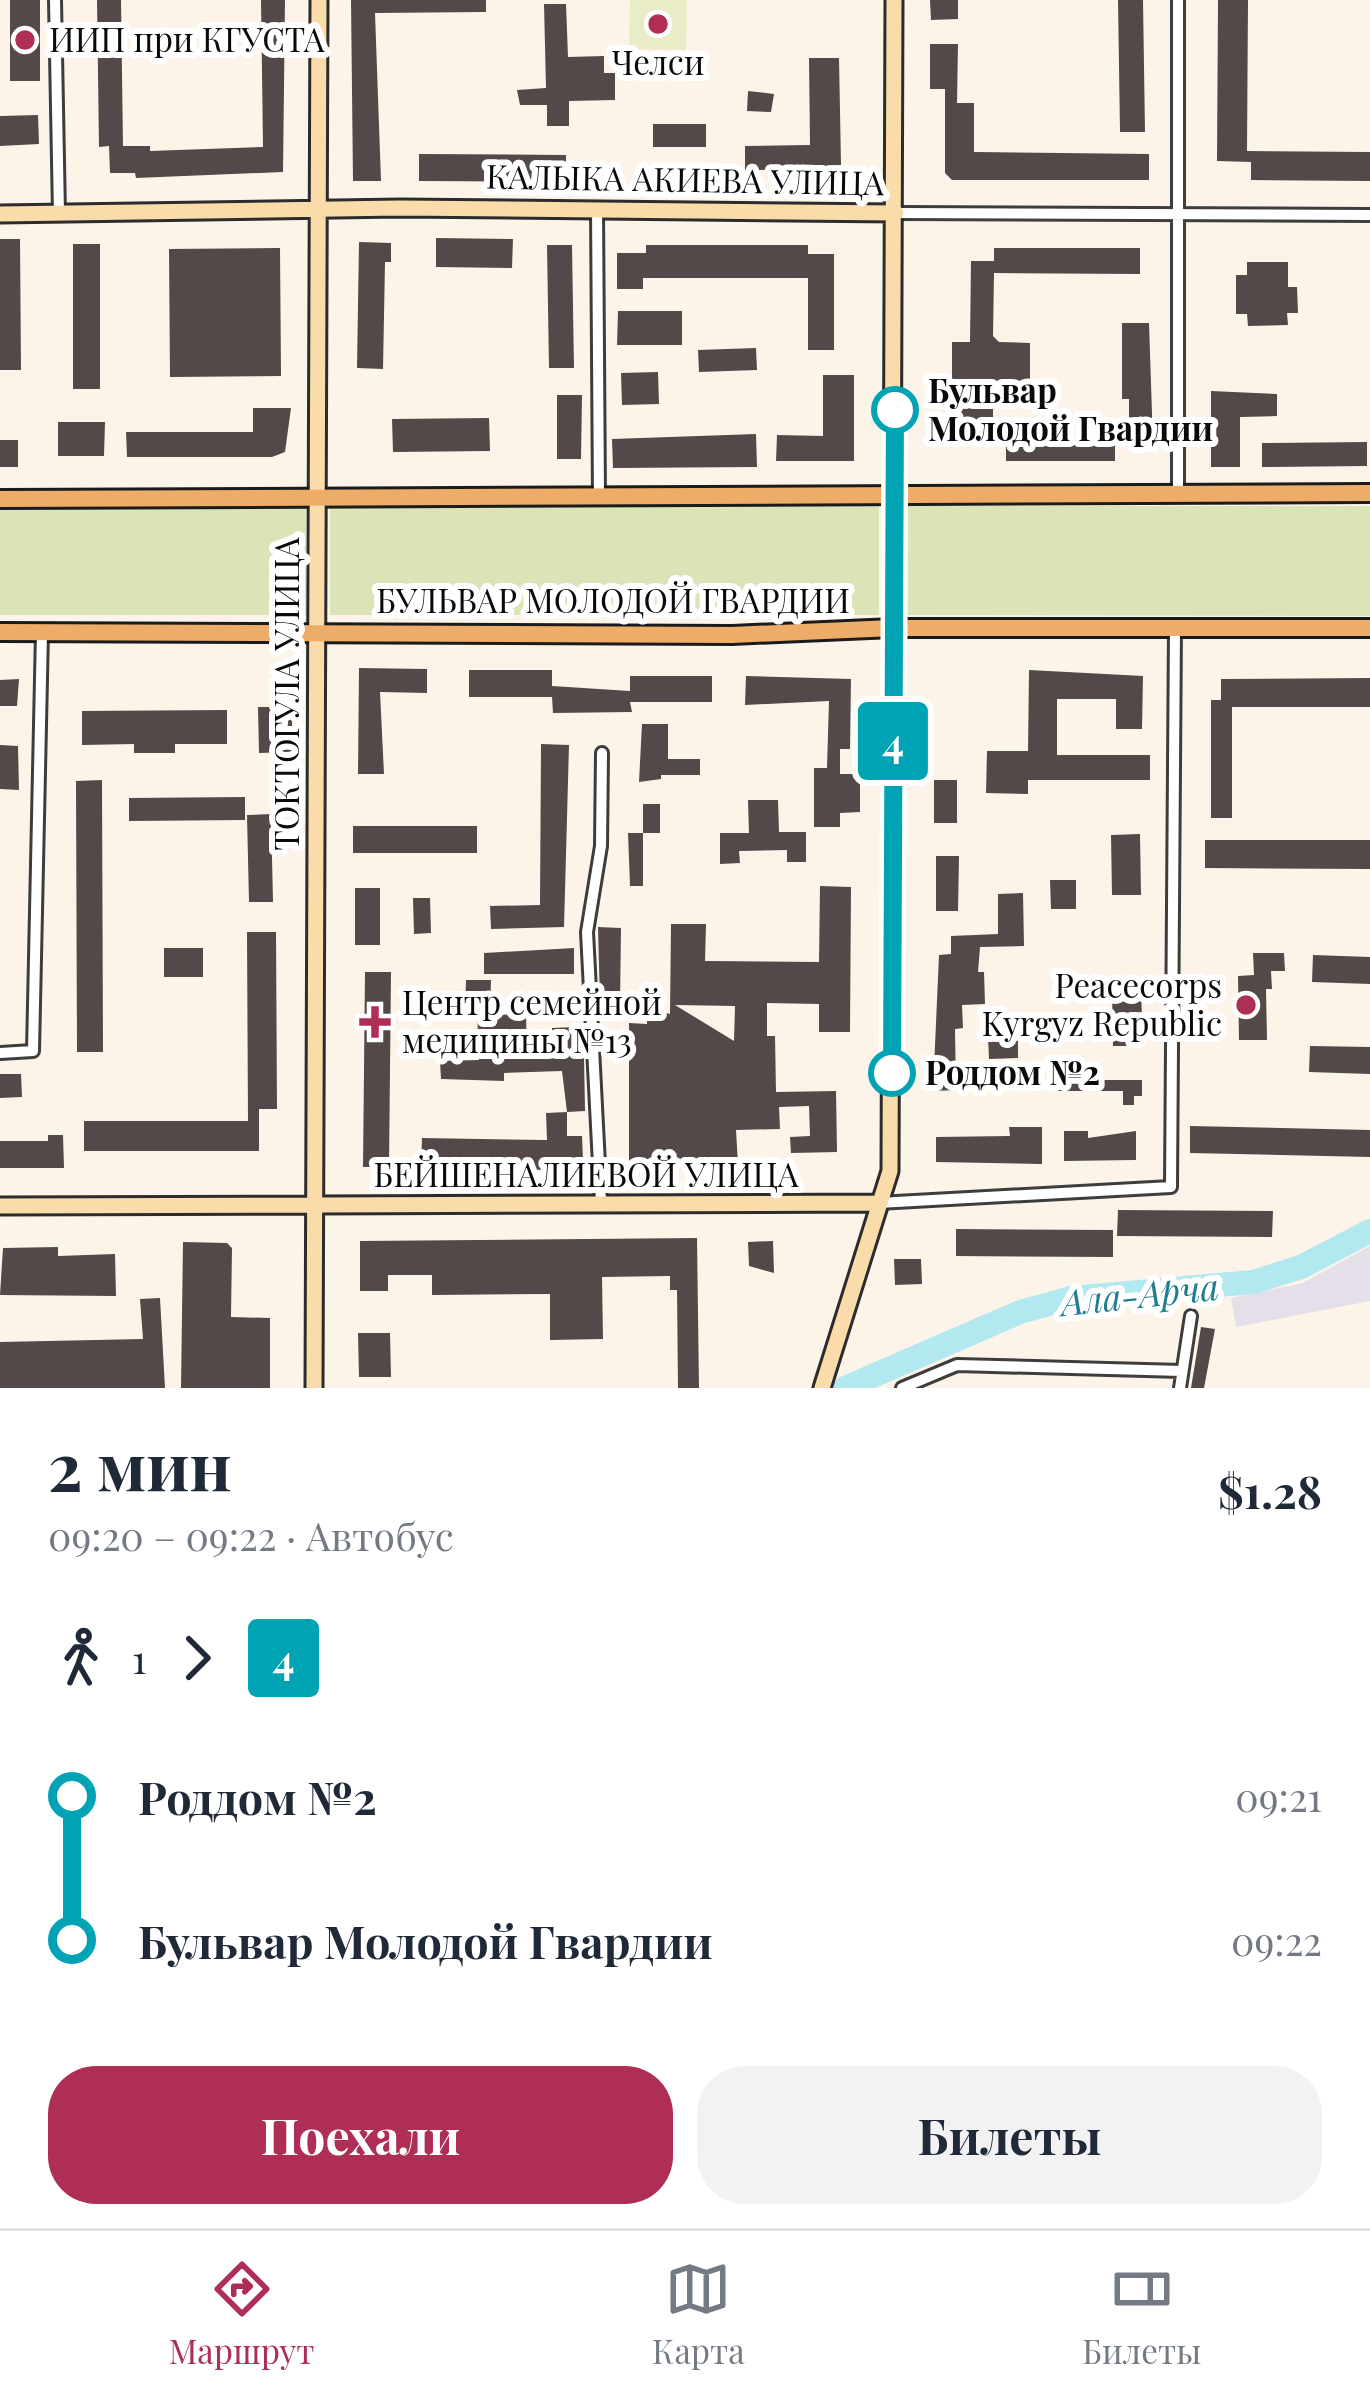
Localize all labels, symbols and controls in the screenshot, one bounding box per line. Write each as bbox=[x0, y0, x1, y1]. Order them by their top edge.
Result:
marker: Челси bbox=[645, 11, 671, 37]
place label: ИИП при КГУСТА bbox=[49, 16, 325, 60]
marker: ИИП при КГУСТА bbox=[12, 27, 38, 53]
place label: Челси bbox=[612, 39, 704, 83]
street label: КАЛЫКА АКИЕВА УЛИЦА bbox=[486, 153, 885, 203]
place label: Бульвар Молодой Гвардии bbox=[928, 367, 1213, 449]
marker: Бульвар Молодой Гвардии bbox=[873, 388, 917, 432]
street label: ТОКТОГУЛА УЛИЦА bbox=[263, 537, 307, 851]
street label: БУЛЬВАР МОЛОДОЙ ГВАРДИИ bbox=[376, 577, 850, 621]
line badge: 4 bbox=[854, 702, 932, 780]
text: 4 bbox=[882, 713, 904, 769]
place label: Peacecorps Kyrgyz Republic bbox=[982, 962, 1222, 1044]
place label: Центр семейной медицины №13 bbox=[402, 979, 662, 1061]
marker: Peacecorps Kyrgyz Republic bbox=[1233, 992, 1259, 1018]
marker: Центр семейной медицины №13 bbox=[359, 1006, 391, 1038]
place label: Роддом №2 bbox=[925, 1049, 1100, 1093]
marker: Роддом №2 bbox=[870, 1051, 914, 1095]
street label: БЕЙШЕНАЛИЕВОЙ УЛИЦА bbox=[374, 1151, 799, 1195]
water label: Ала-Арча bbox=[1054, 1261, 1221, 1326]
text: 2 мин bbox=[48, 1420, 232, 1508]
text: $1.28 bbox=[1218, 1460, 1322, 1520]
text: 09:20 – 09:22 · Автобус bbox=[48, 1509, 454, 1561]
icon: walk bbox=[48, 1625, 114, 1691]
icon: forward bbox=[164, 1625, 230, 1691]
text: 4 bbox=[272, 1630, 295, 1686]
text: 1 bbox=[132, 1632, 146, 1684]
text: Роддом №2 bbox=[138, 1766, 377, 1826]
text: 09:21 bbox=[1235, 1770, 1322, 1822]
text: Бульвар Молодой Гвардии bbox=[138, 1910, 713, 1970]
text: 09:22 bbox=[1231, 1914, 1322, 1966]
button: Поехали bbox=[48, 2066, 673, 2204]
button: Билеты bbox=[697, 2066, 1322, 2204]
tab: Маршрут bbox=[169, 2256, 315, 2372]
tab: Карта bbox=[652, 2256, 745, 2372]
tab: Билеты bbox=[1082, 2256, 1201, 2372]

